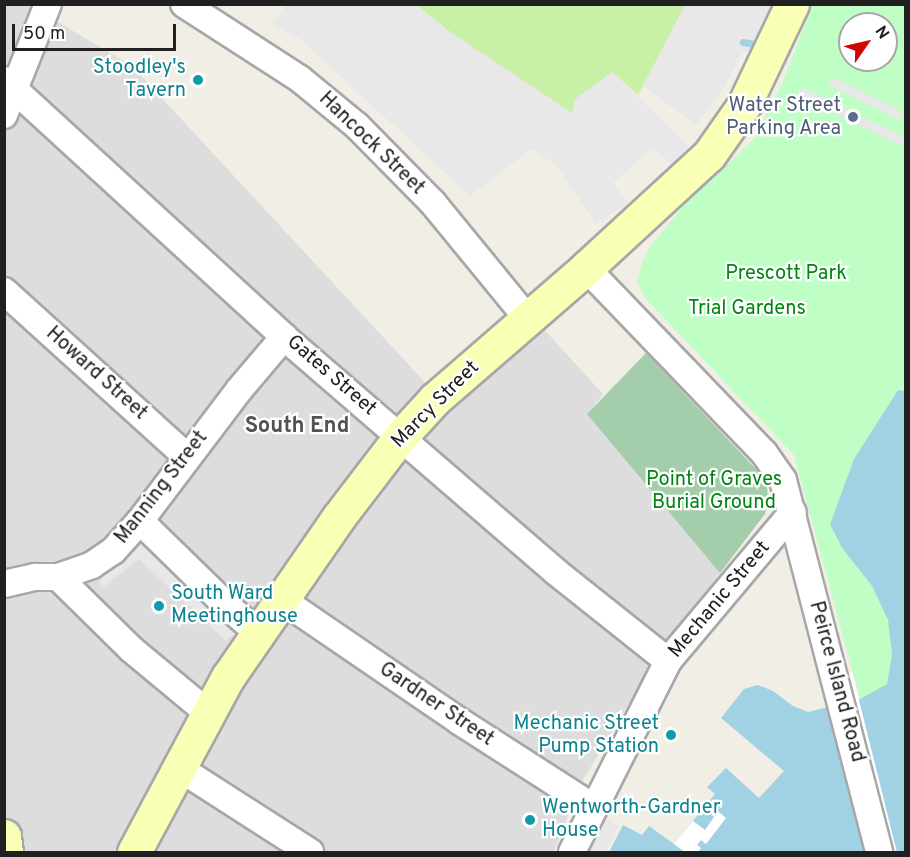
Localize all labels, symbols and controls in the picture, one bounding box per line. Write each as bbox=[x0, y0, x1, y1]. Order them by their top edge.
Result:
scale bar bbox=[15, 12, 178, 50]
north arrow bbox=[838, 12, 898, 72]
text: 50 m bbox=[23, 23, 65, 46]
text: N bbox=[870, 23, 893, 43]
place label: Stoodley's Tavern bbox=[93, 56, 186, 103]
marker: Stoodley's Tavern bbox=[191, 73, 205, 87]
street label: Hancock Street bbox=[313, 88, 429, 200]
place label: Water Street Parking Area bbox=[725, 94, 841, 141]
marker: Water Street Parking Area bbox=[846, 110, 860, 124]
park label: Prescott Park bbox=[725, 262, 847, 286]
park label: Trial Gardens bbox=[688, 297, 806, 321]
street label: Howard Street bbox=[40, 322, 152, 426]
street label: Gates Street bbox=[281, 331, 381, 421]
street label: Marcy Street bbox=[387, 356, 485, 454]
district label: South End bbox=[245, 414, 349, 440]
street label: Manning Street bbox=[110, 427, 214, 549]
park label: Point of Graves Burial Ground bbox=[646, 469, 782, 516]
street label: Mechanic Street bbox=[664, 537, 776, 663]
place label: South Ward Meetinghouse bbox=[171, 582, 298, 629]
marker: South Ward Meetinghouse bbox=[152, 599, 166, 613]
street label: Peirce Island Road bbox=[803, 599, 869, 765]
street label: Gardner Street bbox=[374, 658, 498, 752]
place label: Mechanic Street Pump Station bbox=[514, 712, 659, 759]
marker: Mechanic Street Pump Station bbox=[664, 728, 678, 742]
place label: Wentworth-Gardner House bbox=[542, 796, 721, 843]
marker: Wentworth-Gardner House bbox=[523, 813, 537, 827]

